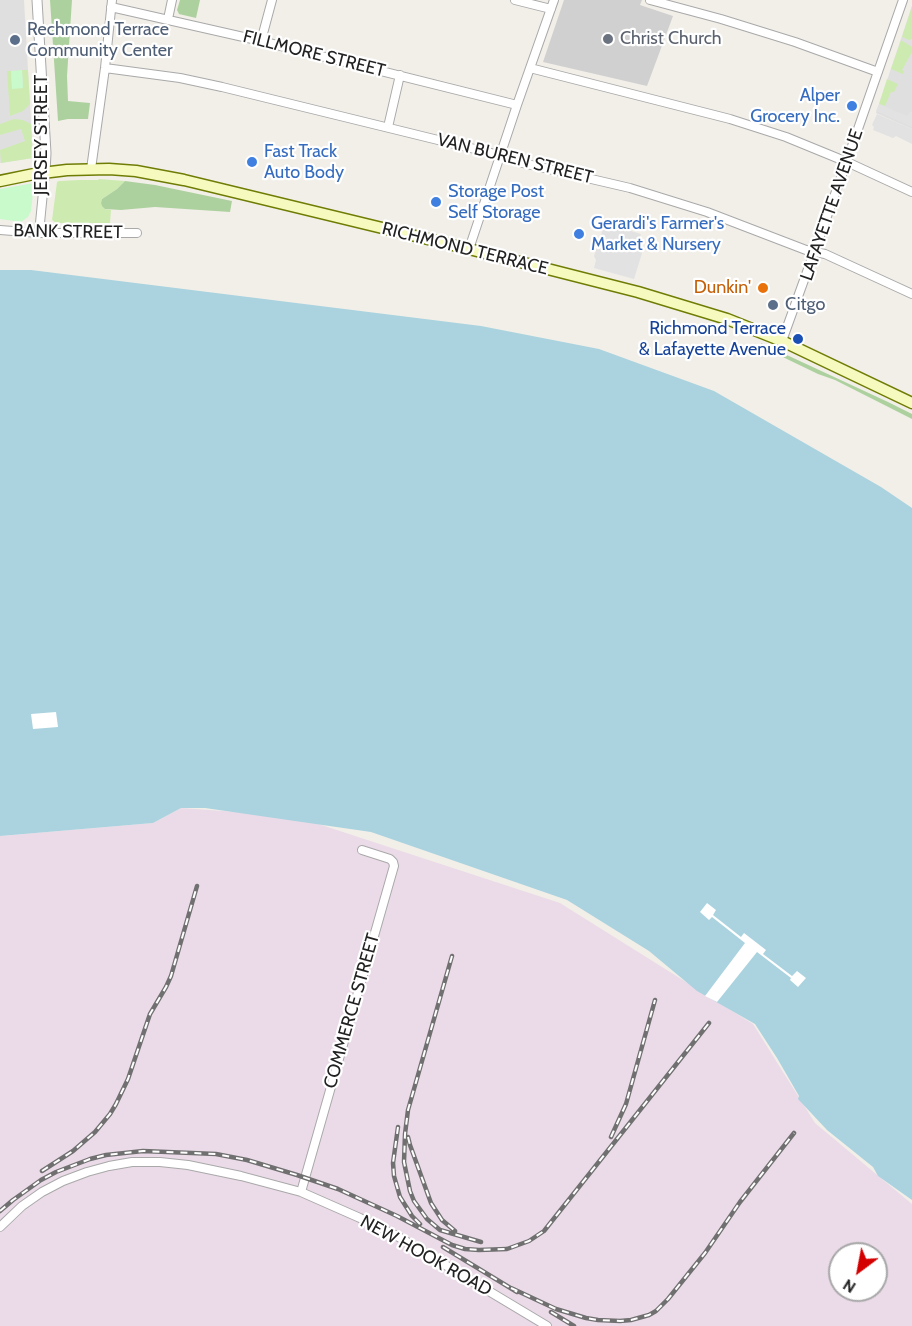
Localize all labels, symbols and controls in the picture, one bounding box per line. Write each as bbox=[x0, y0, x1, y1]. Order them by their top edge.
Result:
place label: Rechmond Terrace Community Center bbox=[27, 19, 173, 62]
street label: FILLMORE STREET bbox=[241, 26, 387, 82]
place label: Christ Church bbox=[620, 28, 722, 50]
marker: Christ Church bbox=[601, 32, 615, 46]
marker: Rechmond Terrace Community Center bbox=[8, 33, 22, 47]
street label: JERSEY STREET bbox=[31, 75, 53, 195]
place label: Alper Grocery Inc. bbox=[750, 85, 840, 128]
marker: Alper Grocery Inc. bbox=[845, 99, 859, 113]
street label: LAFAYETTE AVENUE bbox=[796, 126, 868, 284]
street label: VAN BUREN STREET bbox=[435, 129, 595, 189]
place label: Fast Track Auto Body bbox=[264, 141, 344, 184]
marker: Fast Track Auto Body bbox=[245, 155, 259, 169]
place label: Storage Post Self Storage bbox=[448, 181, 544, 224]
marker: Storage Post Self Storage bbox=[429, 195, 443, 209]
place label: Gerardi's Farmer's Market & Nursery bbox=[591, 213, 724, 256]
street label: RICHMOND TERRACE bbox=[380, 218, 550, 280]
street label: BANK STREET bbox=[13, 220, 123, 244]
marker: Gerardi's Farmer's Market & Nursery bbox=[572, 227, 586, 241]
place label: Dunkin' bbox=[694, 277, 751, 299]
marker: Dunkin' bbox=[756, 281, 770, 295]
place label: Citgo bbox=[785, 294, 825, 316]
marker: Citgo bbox=[766, 298, 780, 312]
place label: Richmond Terrace & Lafayette Avenue bbox=[639, 318, 786, 360]
marker: Richmond Terrace & Lafayette Avenue bbox=[791, 332, 805, 346]
street label: COMMERCE STREET bbox=[320, 931, 384, 1091]
street label: NEW HOOK ROAD bbox=[356, 1211, 496, 1301]
north arrow bbox=[828, 1242, 888, 1302]
text: N bbox=[839, 1275, 859, 1297]

